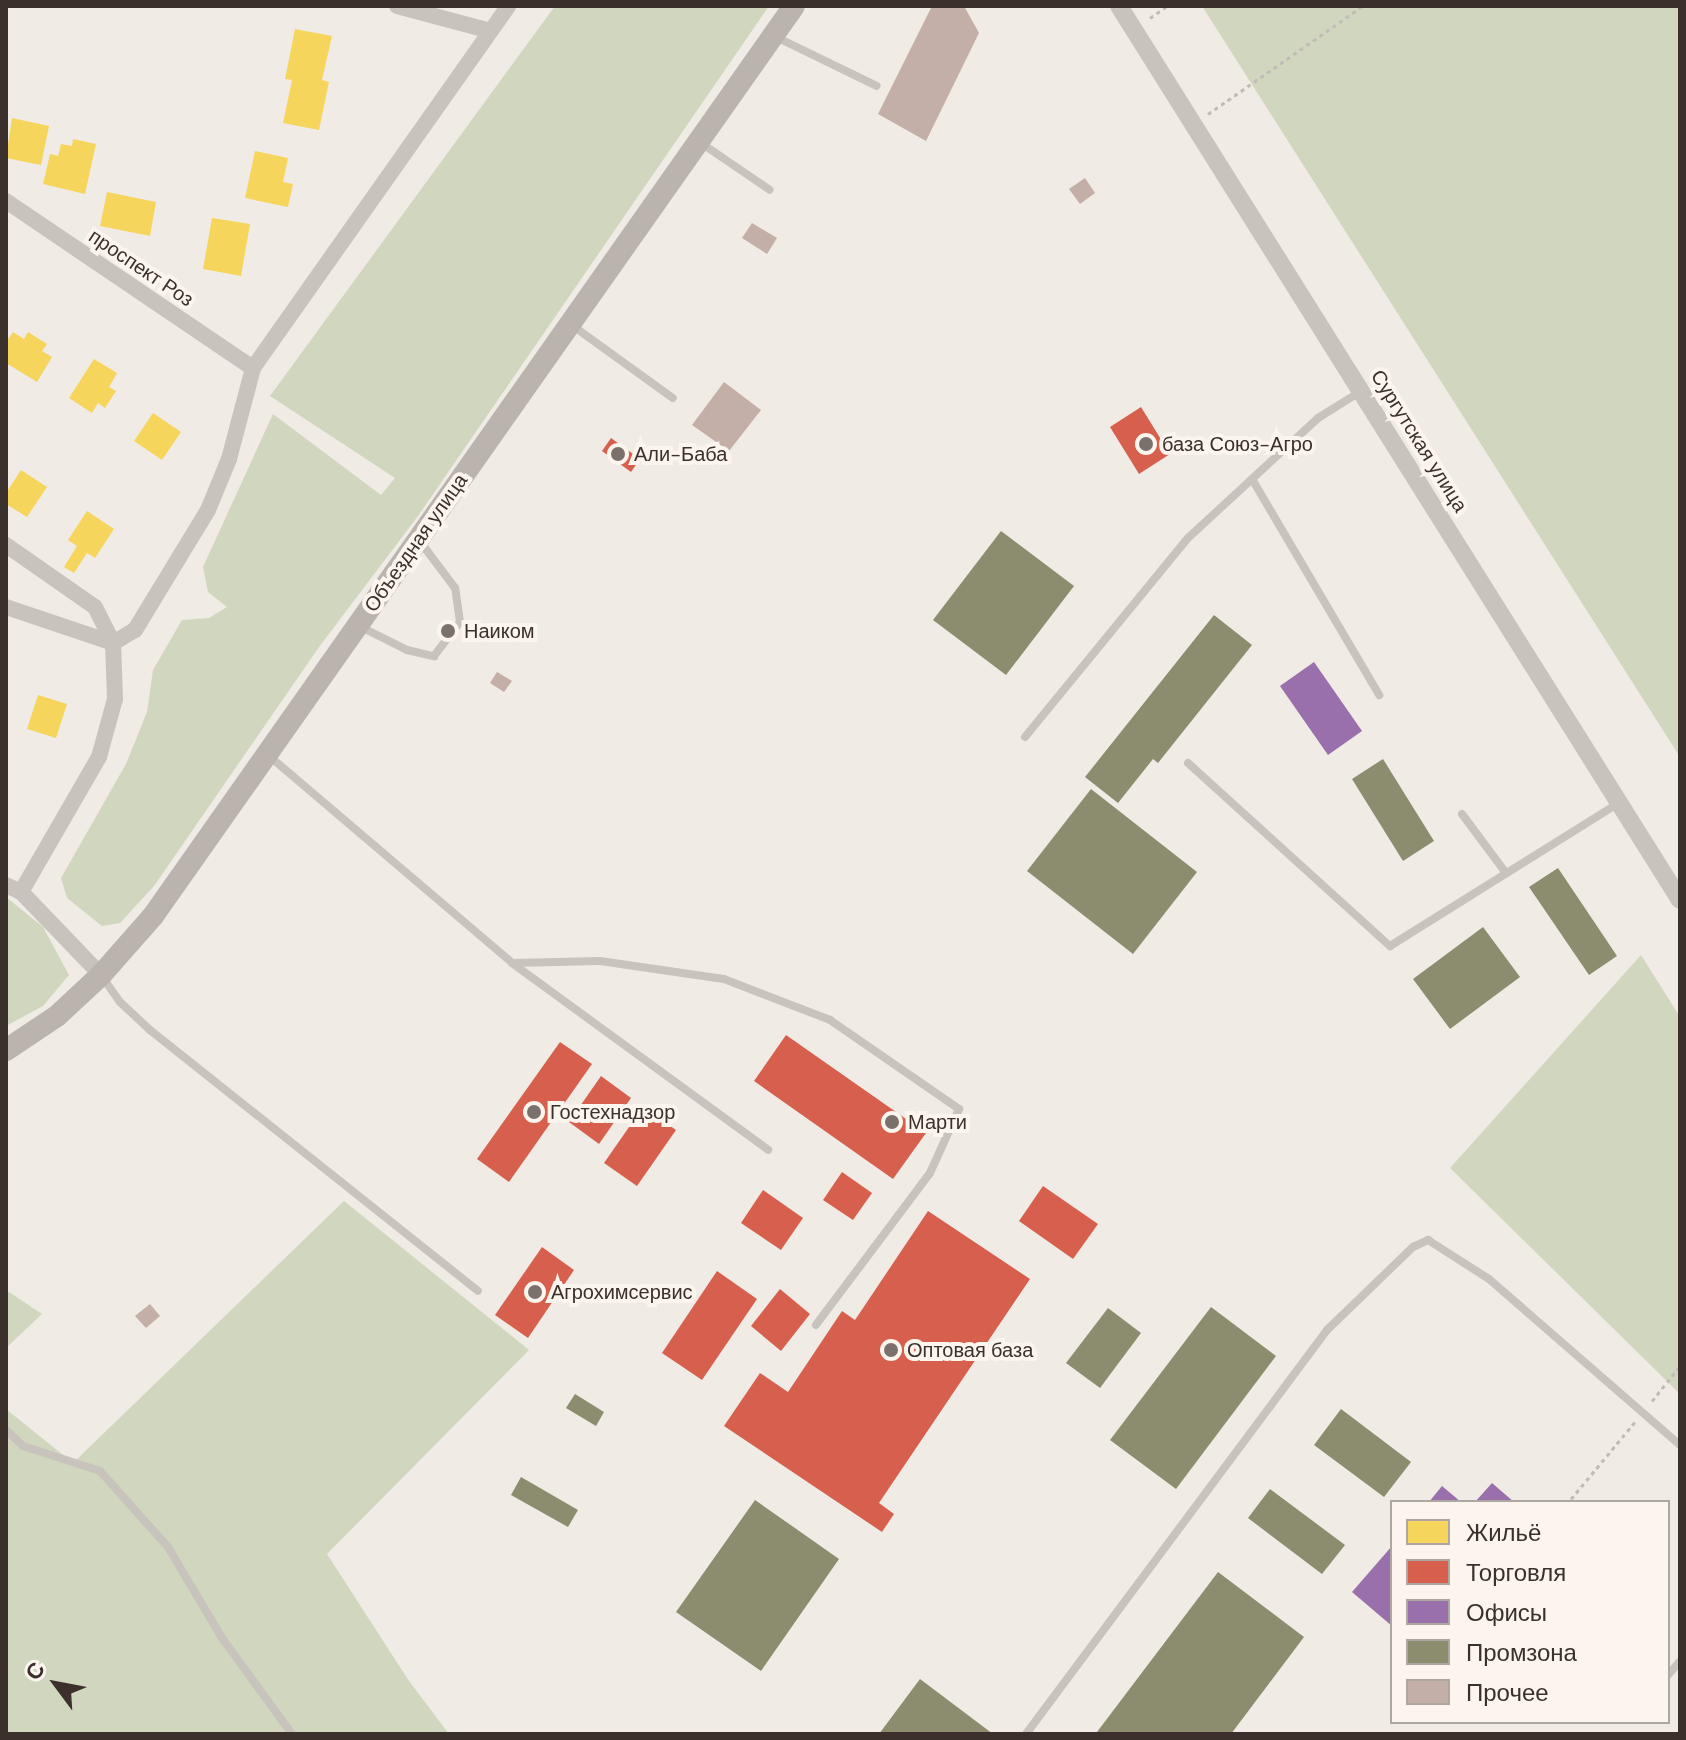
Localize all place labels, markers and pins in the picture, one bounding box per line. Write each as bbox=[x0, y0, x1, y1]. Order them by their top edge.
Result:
place label: база Союз-Агро bbox=[1162, 432, 1313, 456]
marker: база Союз-Агро bbox=[1137, 435, 1155, 453]
place label: Али-Баба bbox=[634, 442, 727, 466]
marker: Али-Баба bbox=[609, 445, 627, 463]
place label: Наиком bbox=[464, 619, 535, 643]
marker: Наиком bbox=[439, 622, 457, 640]
place label: Гостехнадзор bbox=[550, 1100, 675, 1124]
marker: Гостехнадзор bbox=[525, 1103, 543, 1121]
place label: Марти bbox=[908, 1110, 967, 1134]
marker: Марти bbox=[883, 1113, 901, 1131]
place label: Агрохимсервис bbox=[551, 1280, 693, 1304]
marker: Агрохимсервис bbox=[526, 1283, 544, 1301]
place label: Оптовая база bbox=[907, 1338, 1033, 1362]
marker: Оптовая база bbox=[882, 1341, 900, 1359]

